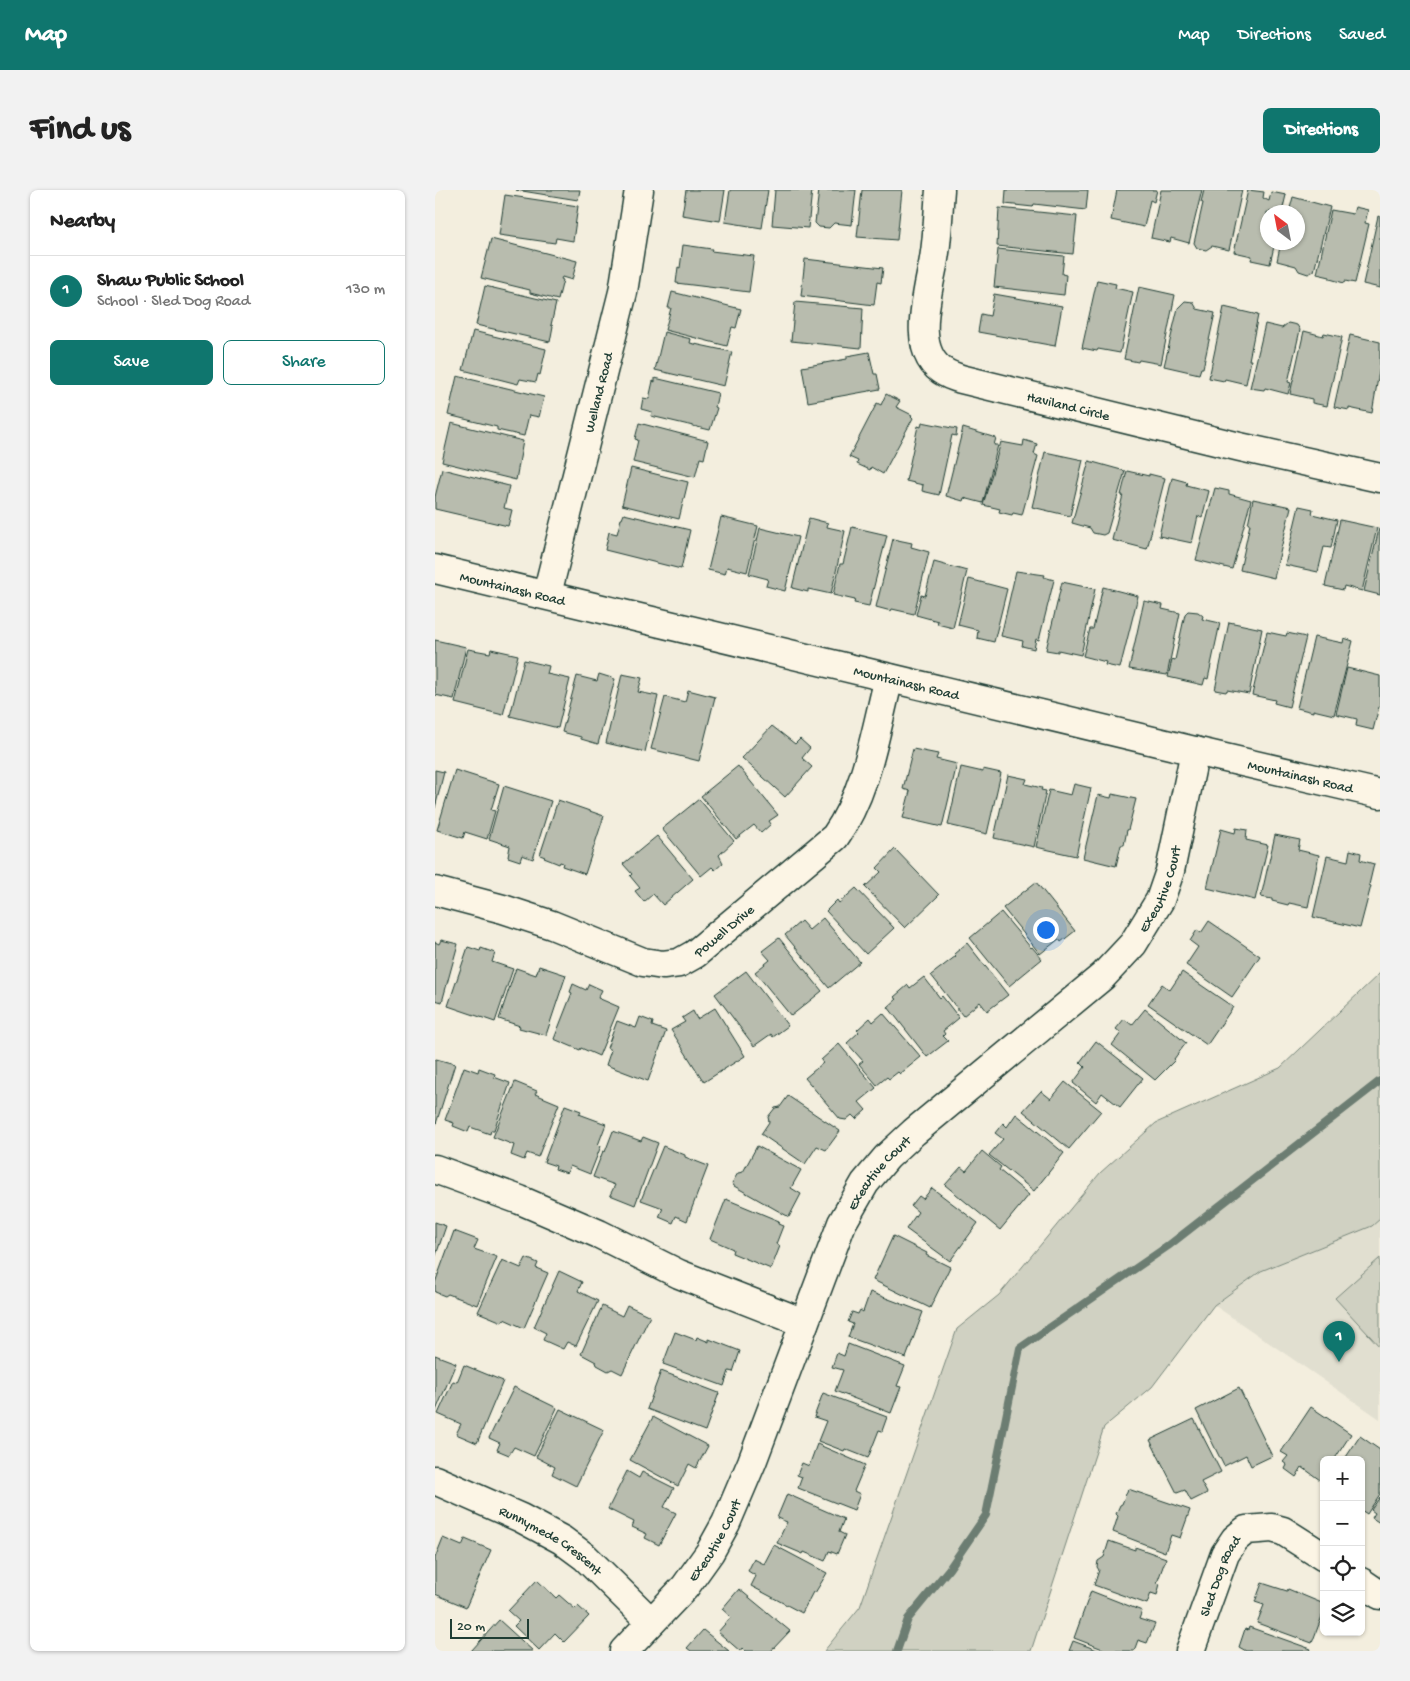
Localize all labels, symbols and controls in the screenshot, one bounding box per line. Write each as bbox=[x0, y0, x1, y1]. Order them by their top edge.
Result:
text: Map bbox=[25, 21, 67, 50]
text: Map bbox=[1178, 25, 1210, 46]
text: Directions bbox=[1238, 25, 1311, 46]
text: Saved bbox=[1339, 25, 1385, 46]
button: Directions bbox=[1263, 108, 1380, 153]
text: Find us bbox=[30, 110, 130, 151]
north arrow bbox=[1260, 205, 1305, 250]
text: Nearby bbox=[50, 210, 115, 235]
text: Shaw Public School bbox=[97, 270, 244, 293]
text: 1 bbox=[63, 281, 69, 300]
text: 130 m bbox=[346, 281, 385, 300]
text: School · Sled Dog Road bbox=[97, 293, 250, 312]
button: Save bbox=[50, 340, 213, 385]
button: Share bbox=[223, 340, 385, 385]
street label: Welland Road bbox=[582, 349, 619, 435]
street label: Haviland Circle bbox=[1025, 389, 1112, 426]
street label: Mountainash Road bbox=[458, 569, 568, 611]
street label: Mountainash Road bbox=[852, 664, 962, 706]
street label: Mountainash Road bbox=[1246, 758, 1356, 799]
street label: Executive Court bbox=[1136, 843, 1186, 936]
street label: Powell Drive bbox=[691, 902, 759, 963]
your location bbox=[1033, 917, 1059, 943]
street label: Executive Court bbox=[845, 1132, 916, 1214]
pin: 1 bbox=[1323, 1321, 1355, 1362]
map controls bbox=[1320, 1456, 1365, 1636]
button: + bbox=[1320, 1456, 1365, 1501]
street label: Executive Court bbox=[686, 1496, 747, 1586]
button: − bbox=[1320, 1501, 1365, 1546]
street label: Runnymede Crescent bbox=[496, 1503, 605, 1581]
street label: Sled Dog Road bbox=[1197, 1532, 1247, 1619]
button: locate bbox=[1320, 1546, 1365, 1591]
button: layers bbox=[1320, 1591, 1365, 1636]
scale bar bbox=[450, 1616, 529, 1639]
text: 20 m bbox=[457, 1619, 485, 1636]

